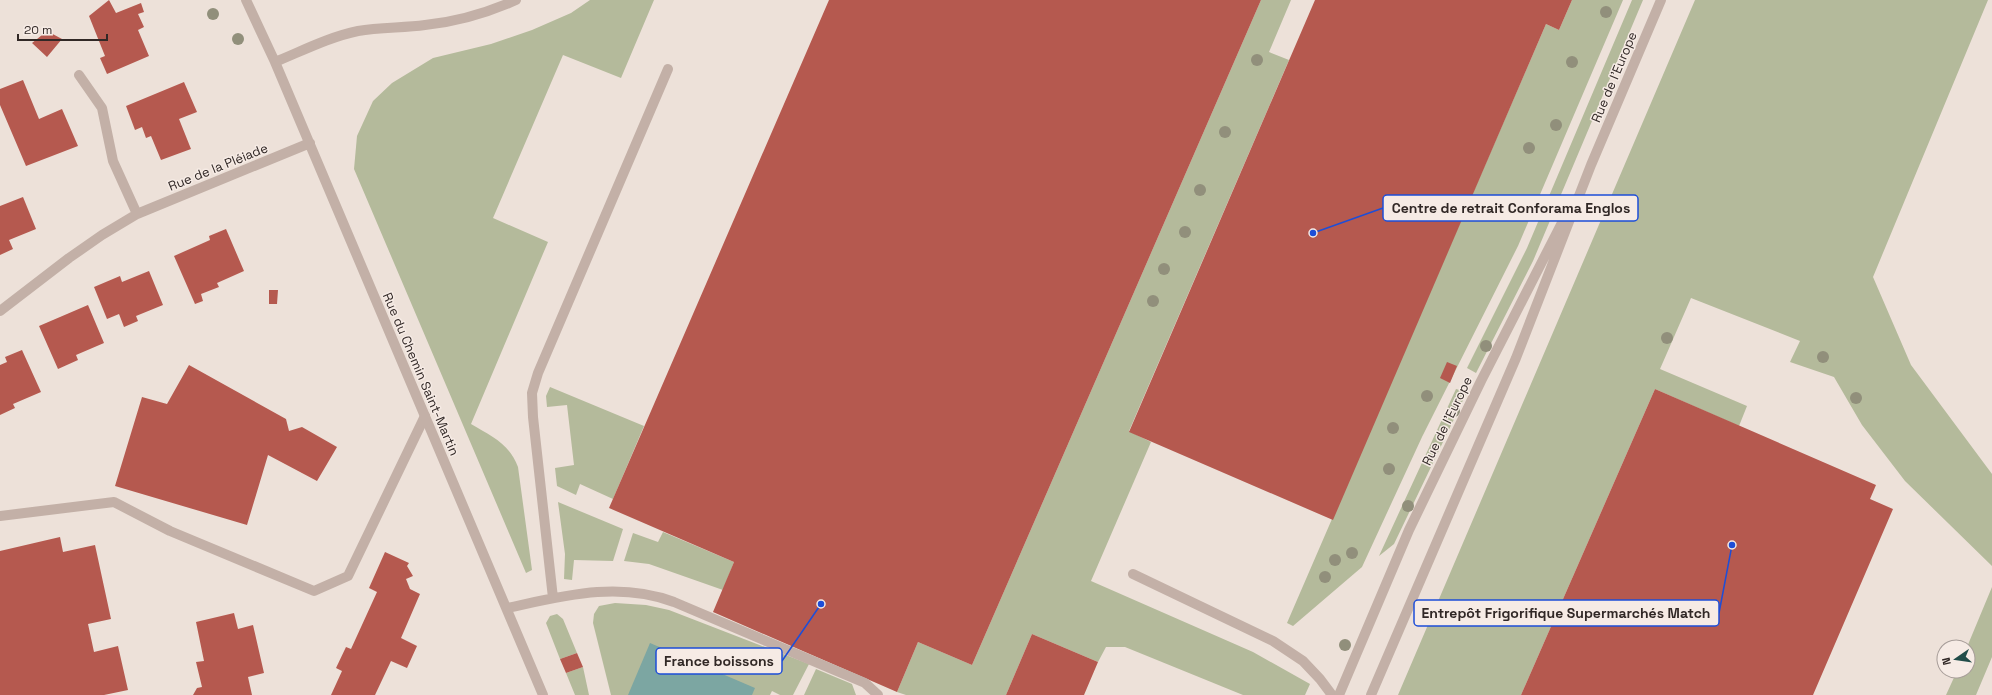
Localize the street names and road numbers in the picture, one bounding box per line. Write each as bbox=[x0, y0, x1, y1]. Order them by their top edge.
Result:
street label: Rue de l'Europe bbox=[1587, 29, 1641, 125]
street label: Rue de la Pléiade bbox=[166, 139, 270, 195]
street label: Rue du Chemin Saint-Martin bbox=[379, 290, 463, 458]
street label: Rue de l'Europe bbox=[1418, 374, 1476, 468]

